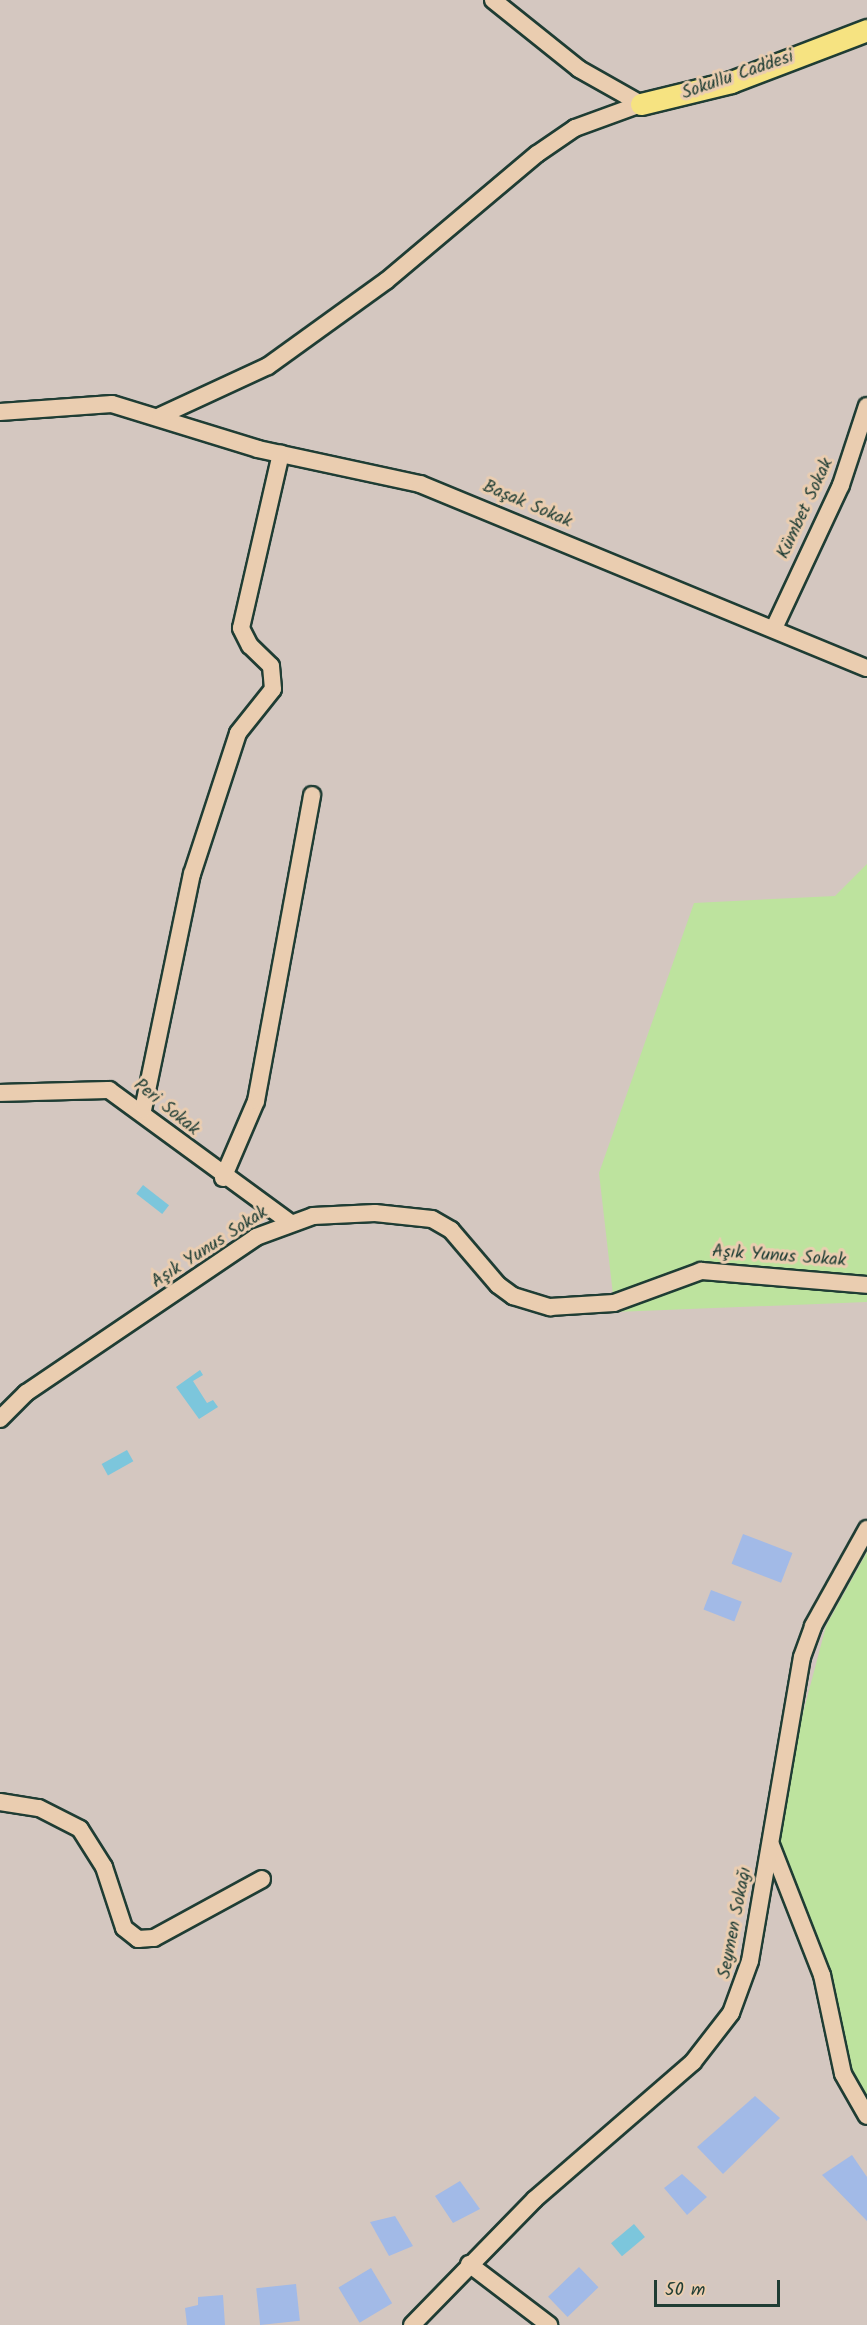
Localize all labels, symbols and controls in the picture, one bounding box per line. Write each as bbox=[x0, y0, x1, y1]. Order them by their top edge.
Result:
street label: Sokullu Caddesi bbox=[679, 47, 797, 105]
street label: Kümbet Sokak bbox=[773, 455, 839, 563]
street label: Başak Sokak bbox=[479, 477, 575, 533]
street label: Peri Sokak bbox=[129, 1075, 203, 1141]
street label: Aşık Yunus Sokak bbox=[148, 1202, 272, 1294]
street label: Aşık Yunus Sokak bbox=[711, 1242, 847, 1272]
street label: Seymen Sokağı bbox=[715, 1865, 757, 1981]
scale bar bbox=[657, 2268, 783, 2306]
text: 50 m bbox=[665, 2276, 705, 2305]

